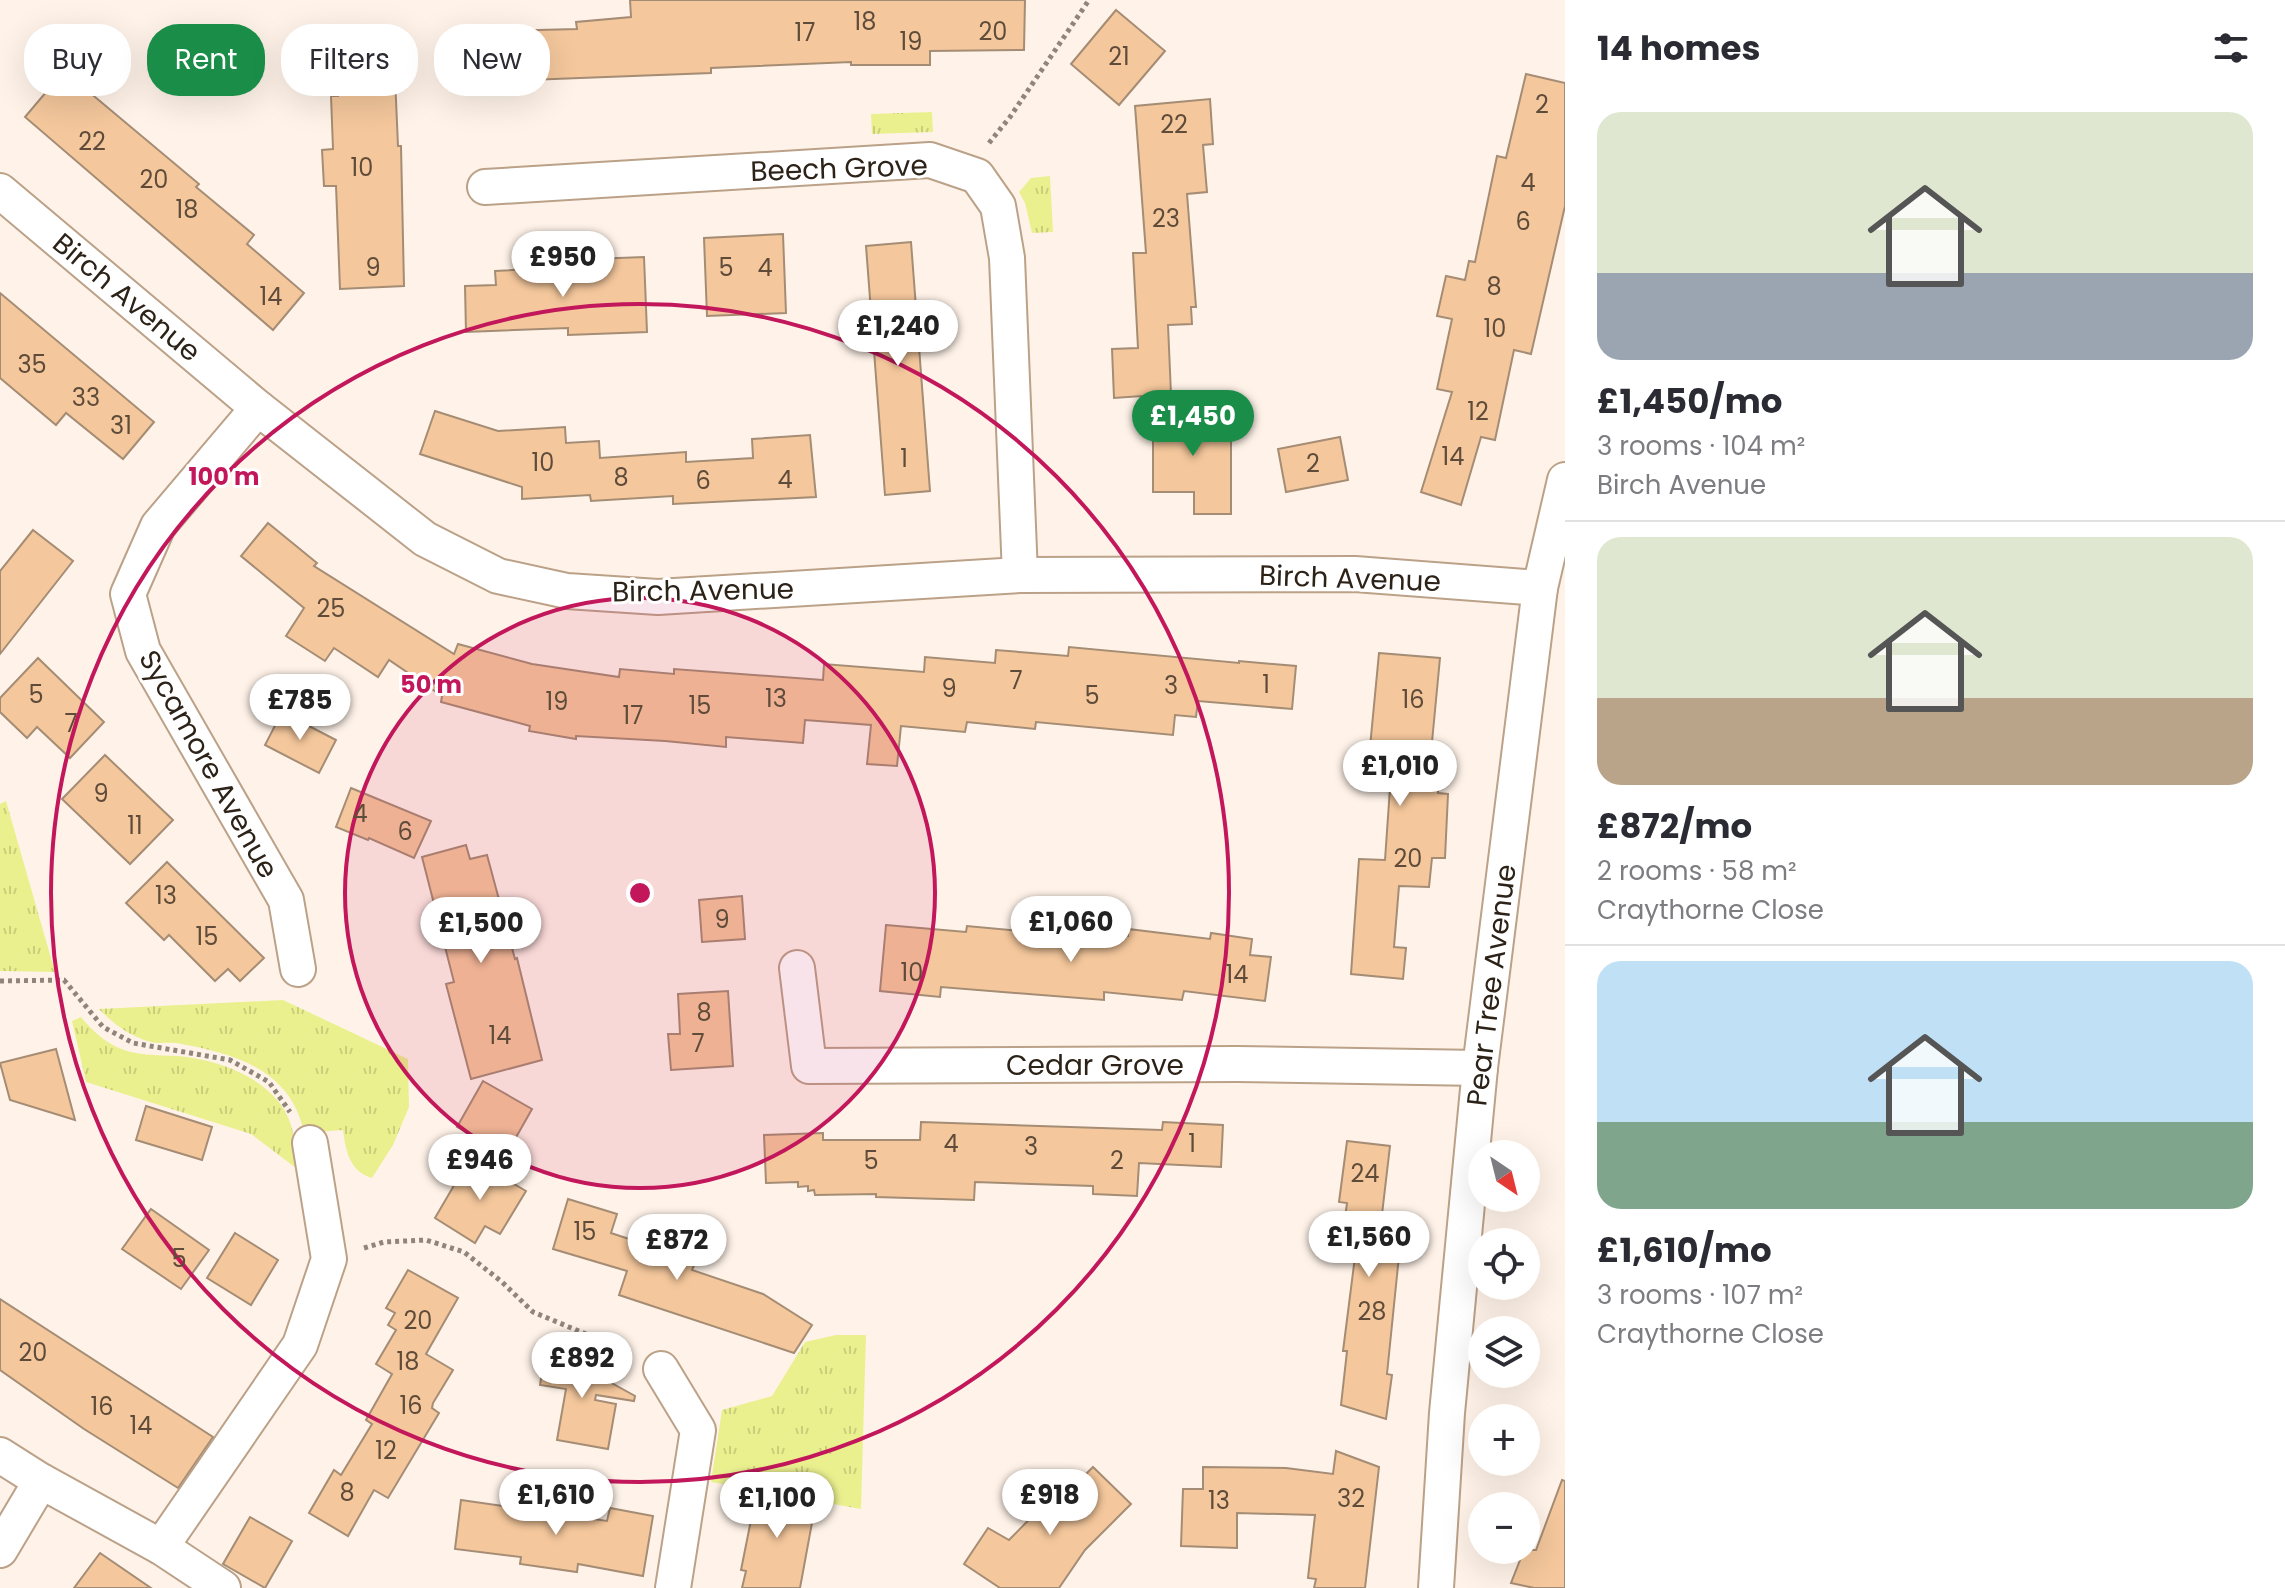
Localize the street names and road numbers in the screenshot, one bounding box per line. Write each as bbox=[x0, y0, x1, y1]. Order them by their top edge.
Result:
street label: Beech Grove bbox=[750, 146, 928, 191]
street label: Birch Avenue bbox=[44, 224, 209, 371]
street label: Birch Avenue bbox=[1258, 556, 1442, 601]
street label: Birch Avenue bbox=[612, 569, 794, 612]
street label: Sycamore Avenue bbox=[130, 643, 288, 885]
street label: Pear Tree Avenue bbox=[1457, 862, 1526, 1108]
street label: Cedar Grove bbox=[1006, 1046, 1184, 1085]

